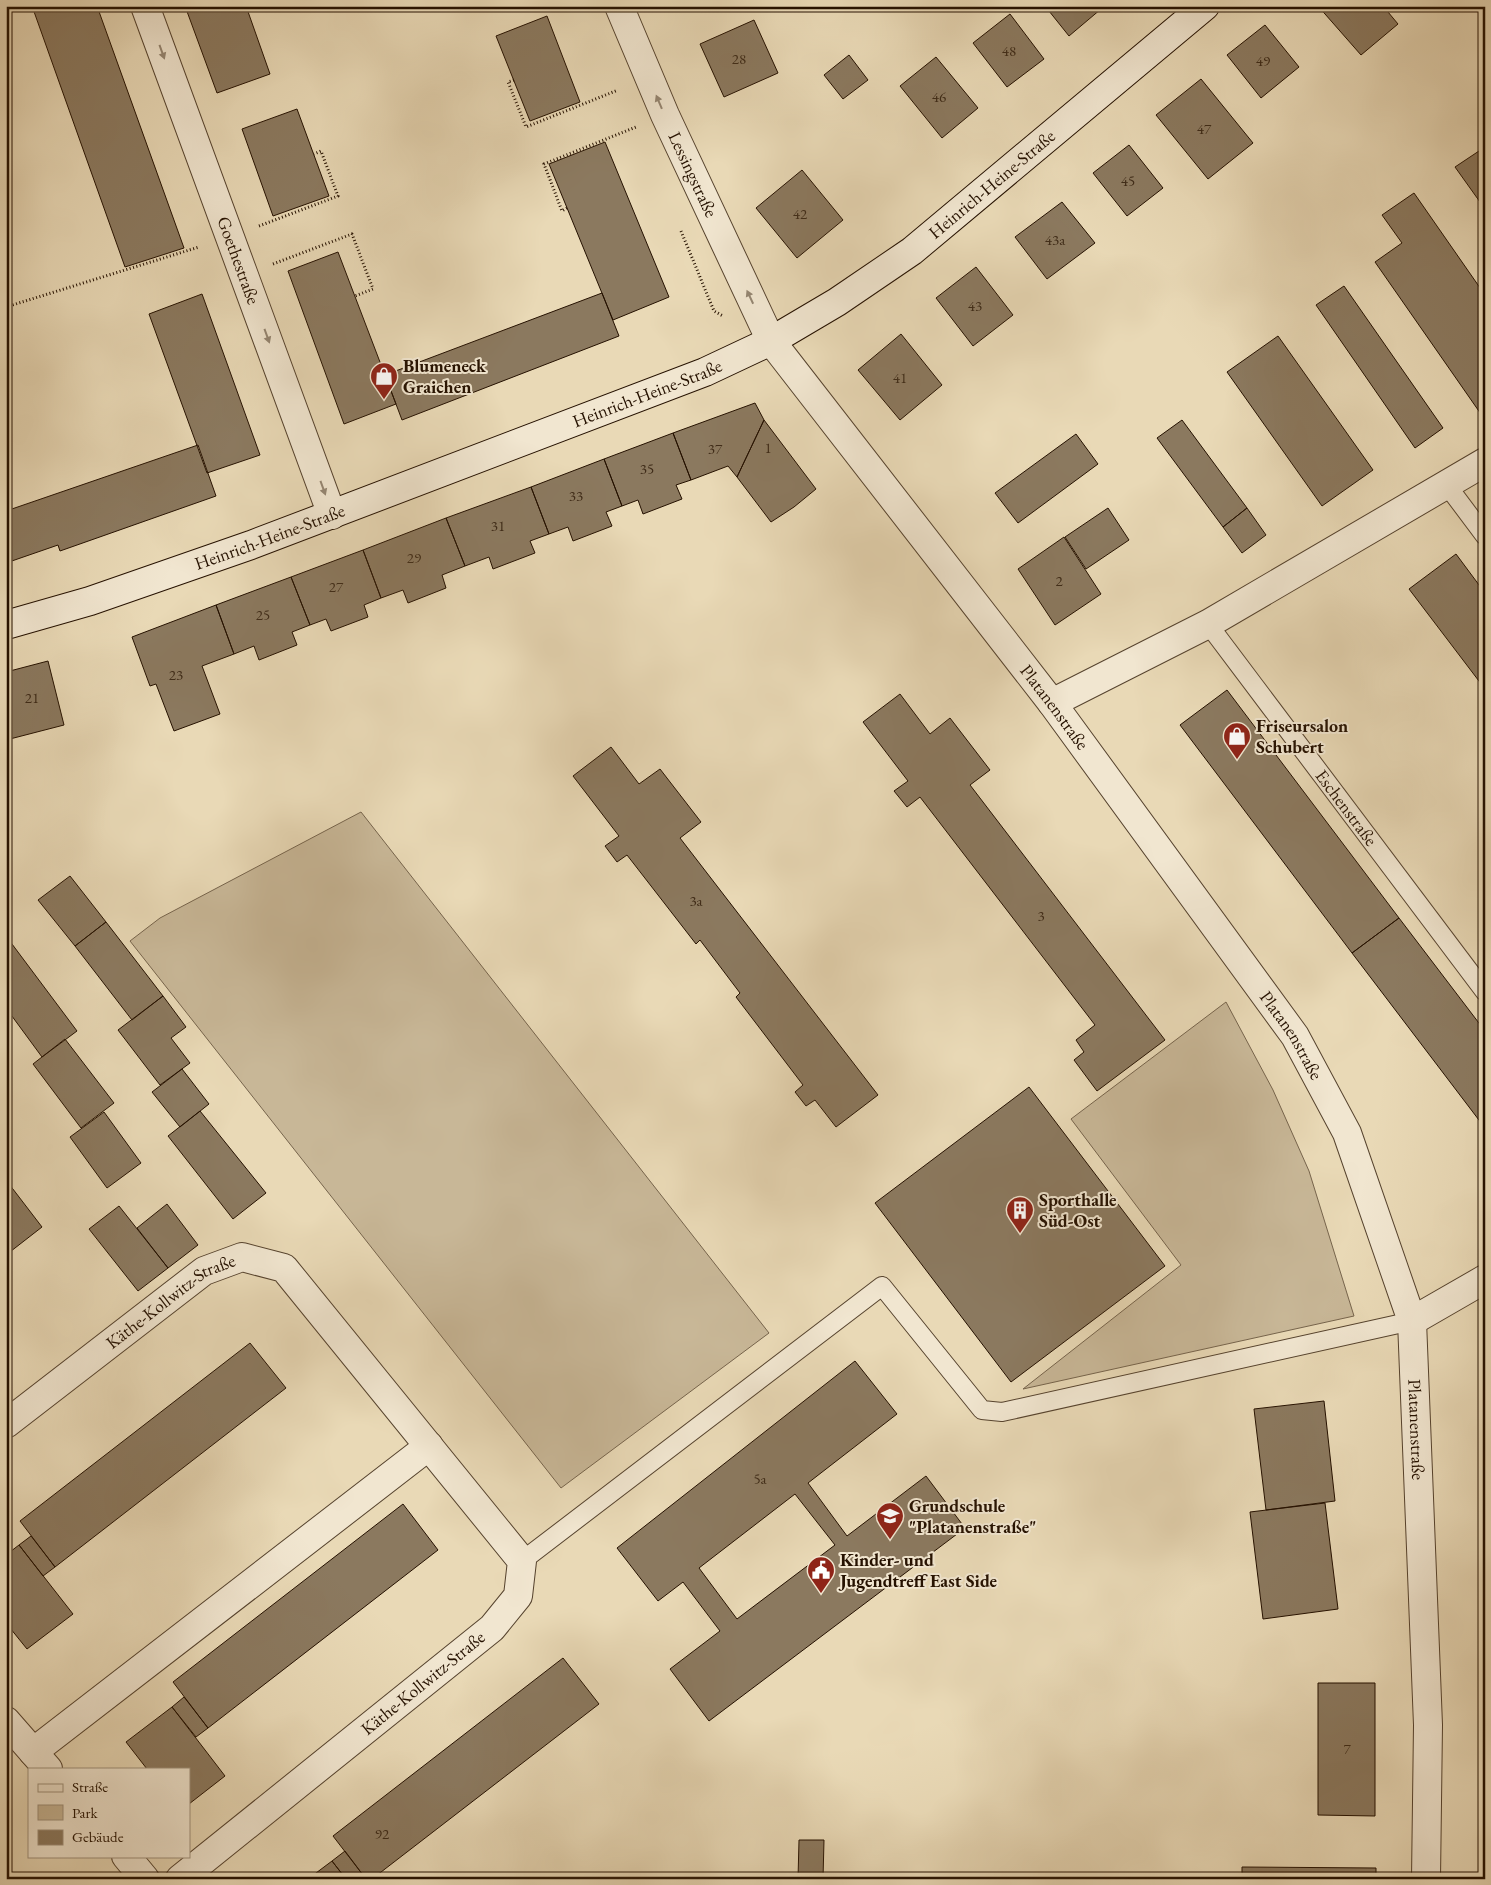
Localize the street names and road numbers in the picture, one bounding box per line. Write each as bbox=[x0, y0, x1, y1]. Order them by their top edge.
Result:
street label: Heinrich-Heine-Straße bbox=[923, 124, 1060, 244]
street label: Lessingstraße bbox=[663, 128, 723, 221]
street label: Goethestraße bbox=[212, 213, 266, 307]
street label: Heinrich-Heine-Straße bbox=[569, 354, 726, 432]
street label: Heinrich-Heine-Straße bbox=[191, 498, 348, 575]
street label: Platanenstraße bbox=[1015, 659, 1094, 754]
street label: Eschenstraße bbox=[1310, 765, 1383, 850]
street label: Platanenstraße bbox=[1255, 986, 1328, 1084]
street label: Käthe-Kollwitz-Straße bbox=[101, 1249, 238, 1354]
street label: Platanenstraße bbox=[1403, 1378, 1430, 1480]
street label: Käthe-Kollwitz-Straße bbox=[356, 1625, 489, 1740]

